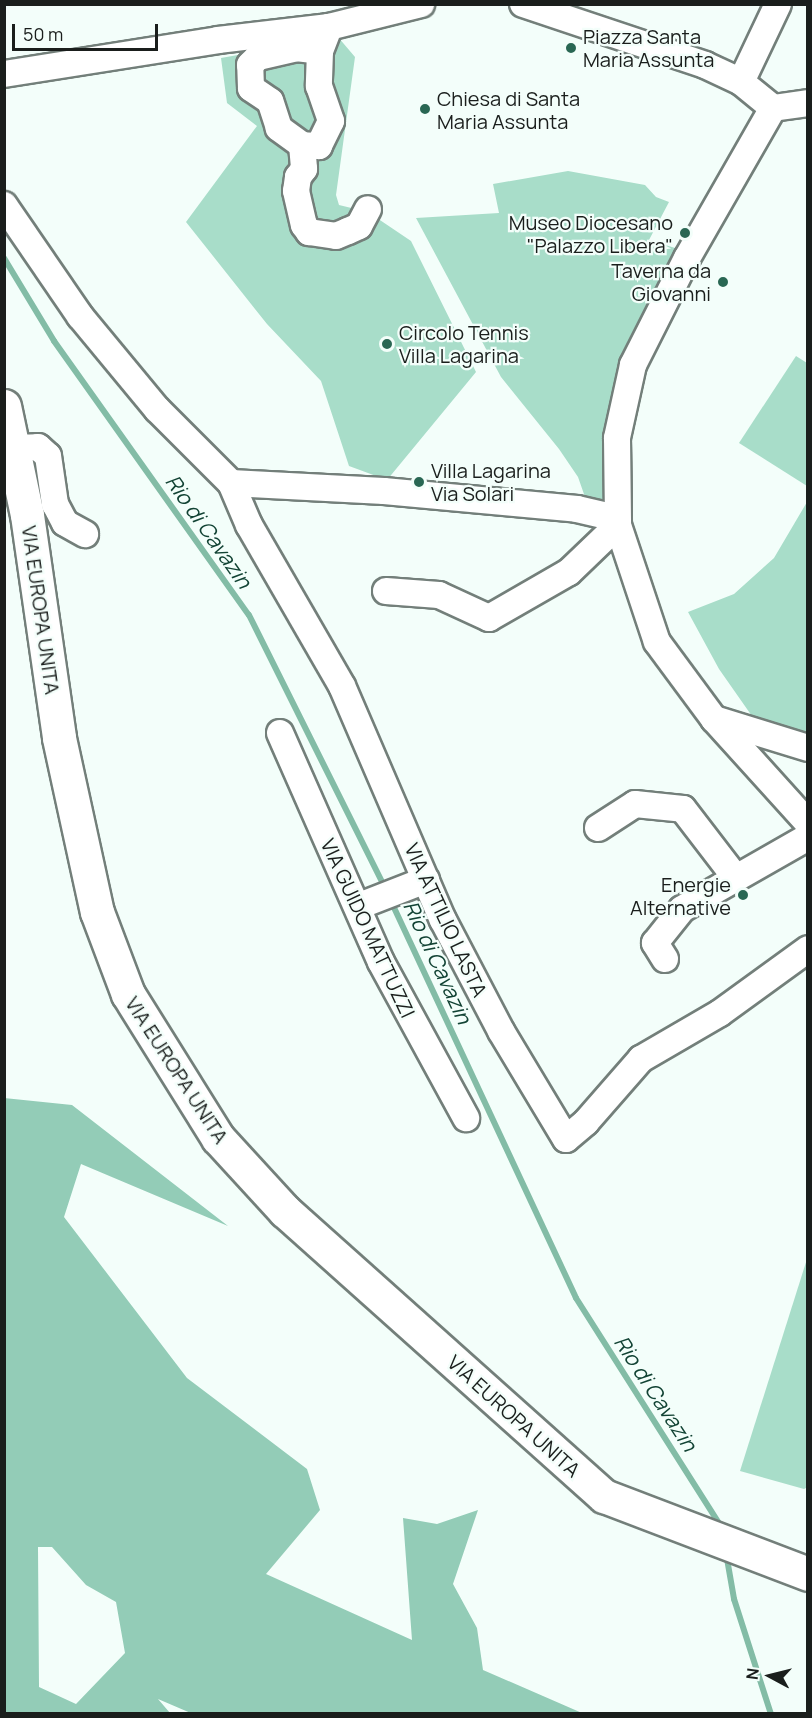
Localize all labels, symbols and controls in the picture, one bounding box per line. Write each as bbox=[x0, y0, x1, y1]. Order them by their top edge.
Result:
scale bar bbox=[15, 12, 160, 50]
text: 50 m bbox=[23, 22, 63, 46]
place label: Piazza Santa Maria Assunta bbox=[583, 24, 714, 71]
marker: Piazza Santa Maria Assunta bbox=[564, 41, 578, 55]
place label: Chiesa di Santa Maria Assunta bbox=[437, 86, 580, 133]
marker: Chiesa di Santa Maria Assunta bbox=[418, 102, 432, 116]
place label: Museo Diocesano "Palazzo Libera" bbox=[509, 210, 673, 257]
marker: Museo Diocesano "Palazzo Libera" bbox=[678, 226, 692, 240]
place label: Taverna da Giovanni bbox=[611, 258, 711, 305]
marker: Taverna da Giovanni bbox=[716, 275, 730, 289]
place label: Circolo Tennis Villa Lagarina bbox=[399, 320, 529, 367]
marker: Circolo Tennis Villa Lagarina bbox=[380, 337, 394, 351]
place label: Villa Lagarina Via Solari bbox=[431, 458, 551, 505]
water label: Rio di Cavazin bbox=[161, 469, 257, 593]
marker: Villa Lagarina Via Solari bbox=[412, 475, 426, 489]
street label: VIA EUROPA UNITA bbox=[17, 524, 65, 696]
street label: VIA GUIDO MATTUZZI bbox=[316, 835, 420, 1021]
street label: VIA ATTILIO LASTA bbox=[400, 839, 492, 1001]
place label: Energie Alternative bbox=[630, 872, 731, 919]
marker: Energie Alternative bbox=[736, 888, 750, 902]
water label: Rio di Cavazin bbox=[399, 897, 477, 1027]
street label: VIA EUROPA UNITA bbox=[121, 992, 233, 1148]
water label: Rio di Cavazin bbox=[609, 1330, 703, 1456]
street label: VIA EUROPA UNITA bbox=[443, 1350, 585, 1482]
north arrow bbox=[740, 1646, 800, 1706]
text: N bbox=[741, 1667, 764, 1681]

